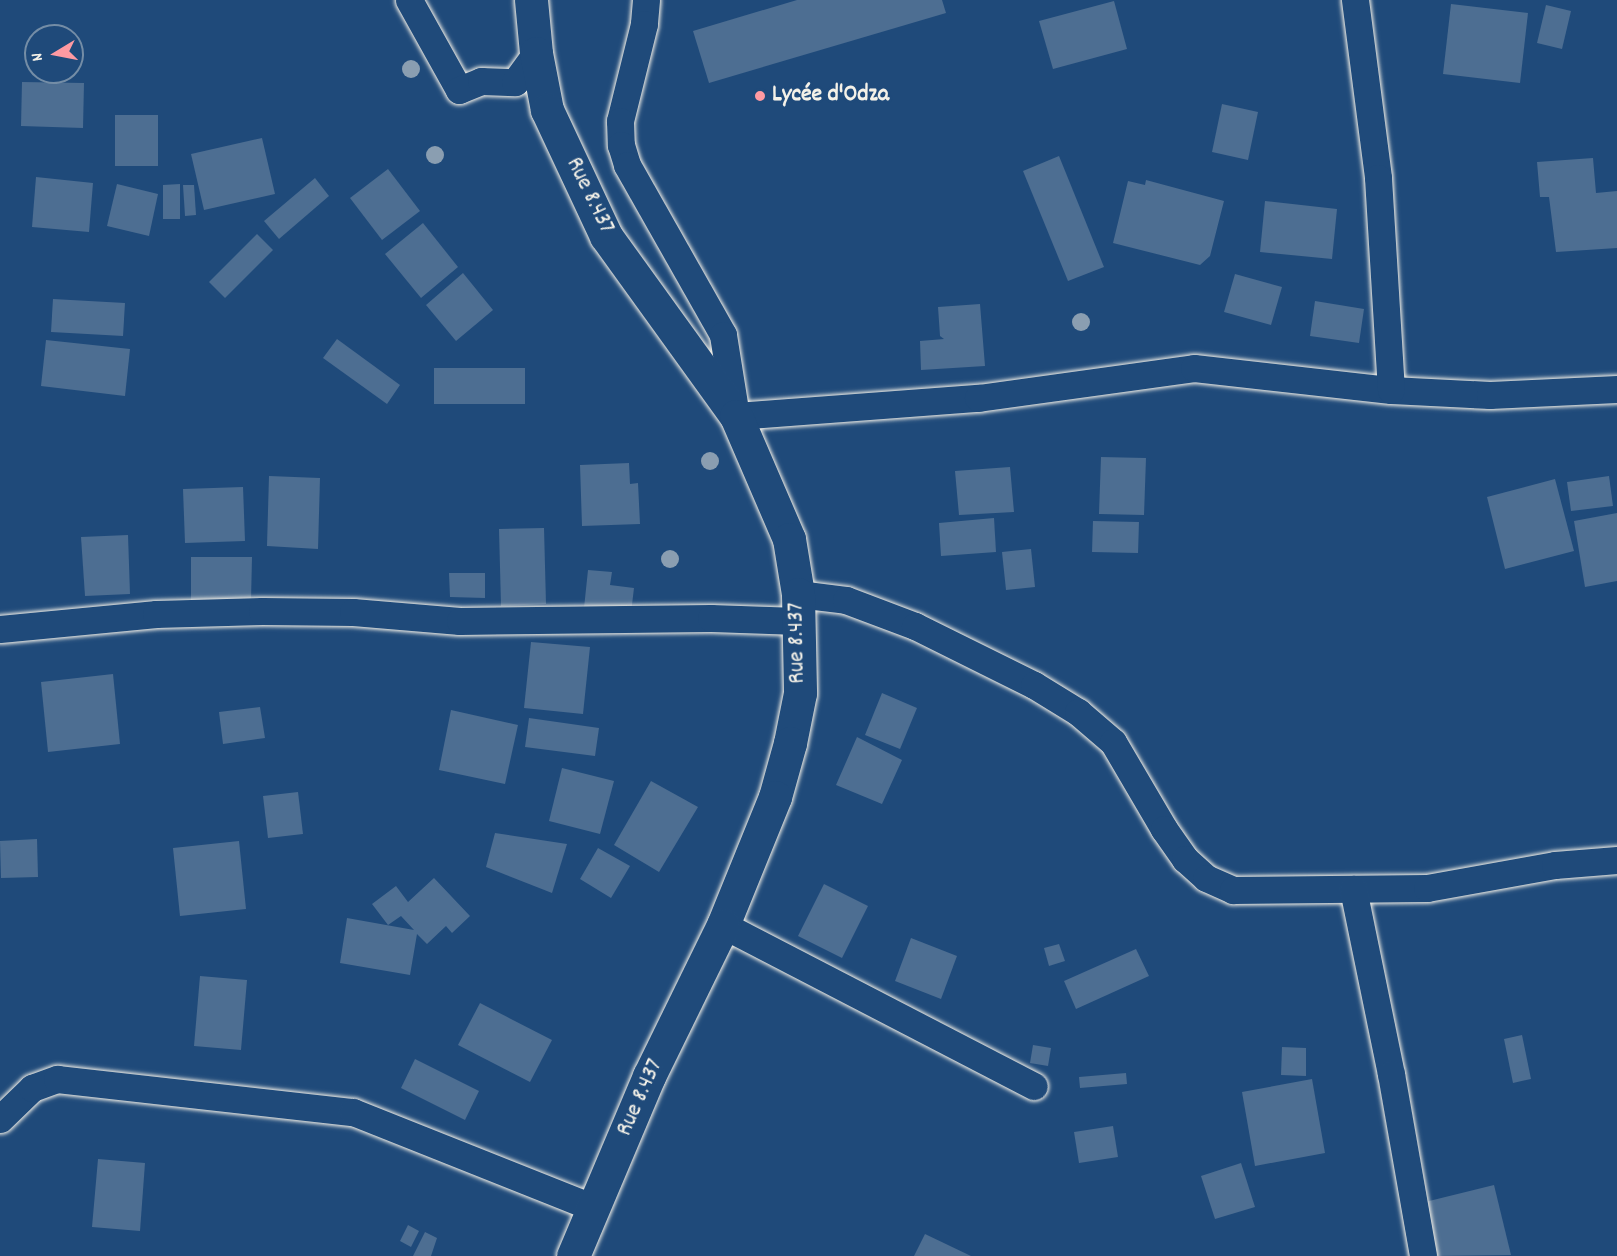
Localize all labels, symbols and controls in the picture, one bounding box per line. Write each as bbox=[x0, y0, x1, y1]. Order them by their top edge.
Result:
north arrow bbox=[24, 24, 84, 84]
text: N bbox=[26, 51, 50, 63]
place label: Lycée d'Odza bbox=[772, 82, 889, 110]
marker: Lycée d'Odza bbox=[753, 89, 767, 103]
street label: Rue 8.437 bbox=[558, 153, 620, 239]
street label: Rue 8.437 bbox=[783, 602, 813, 684]
street label: Rue 8.437 bbox=[611, 1055, 671, 1141]

